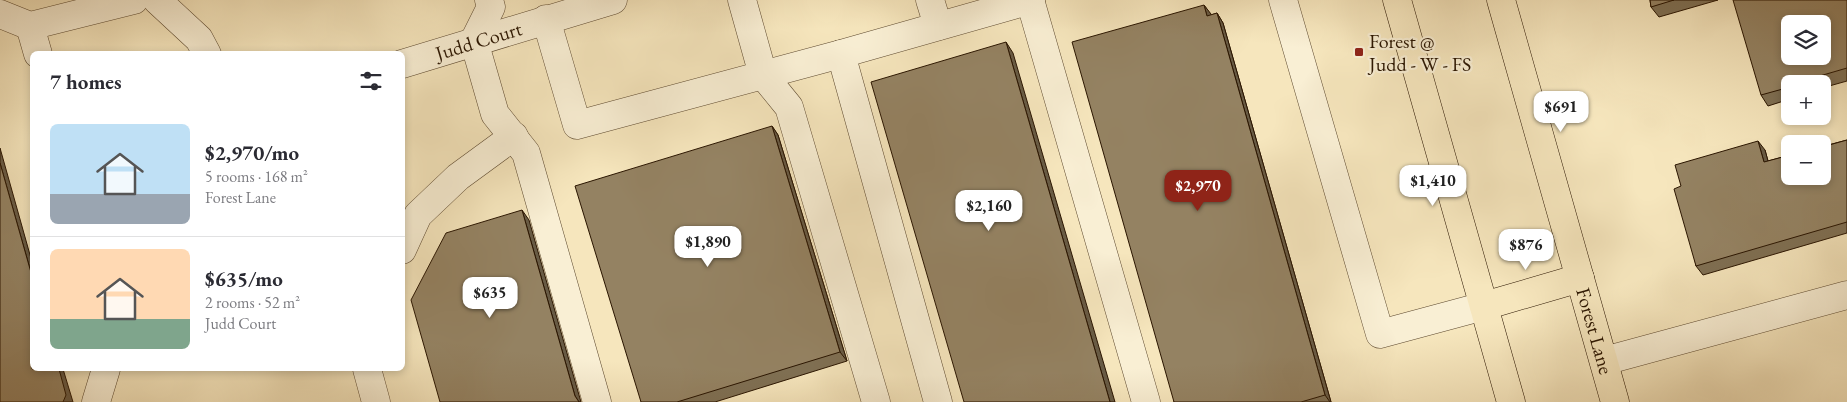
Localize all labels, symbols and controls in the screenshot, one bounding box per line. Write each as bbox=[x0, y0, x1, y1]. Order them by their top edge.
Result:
street label: Judd Court bbox=[430, 15, 526, 67]
map controls bbox=[1781, 15, 1831, 185]
button: layers bbox=[1781, 15, 1831, 65]
place label: Forest @ Judd - W - FS bbox=[1367, 28, 1471, 77]
marker: Forest @ Judd - W - FS bbox=[1353, 46, 1365, 58]
icon: filters bbox=[357, 67, 385, 95]
text: 7 homes bbox=[50, 68, 122, 95]
button: + bbox=[1781, 75, 1831, 125]
pin: $691 bbox=[1531, 90, 1591, 133]
text: $691 bbox=[1545, 96, 1577, 117]
button: − bbox=[1781, 135, 1831, 185]
text: $2,970/mo bbox=[205, 139, 299, 166]
icon: home bbox=[90, 144, 150, 204]
pin: $1,410 bbox=[1392, 164, 1474, 207]
text: 5 rooms · 168 m² bbox=[205, 166, 308, 187]
pin: $2,970 bbox=[1157, 170, 1239, 212]
text: $1,410 bbox=[1410, 170, 1456, 191]
text: $2,970 bbox=[1175, 175, 1221, 196]
text: Forest Lane bbox=[205, 187, 276, 208]
pin: $2,160 bbox=[948, 190, 1030, 232]
text: $2,160 bbox=[966, 195, 1012, 216]
pin: $1,890 bbox=[667, 226, 749, 268]
pin: $876 bbox=[1496, 228, 1556, 271]
text: $1,890 bbox=[685, 231, 731, 252]
text: $876 bbox=[1510, 234, 1542, 255]
text: $635/mo bbox=[205, 265, 283, 292]
icon: home bbox=[90, 269, 150, 329]
pin: $635 bbox=[460, 276, 520, 319]
text: $635 bbox=[474, 282, 506, 303]
street label: Forest Lane bbox=[1570, 285, 1620, 377]
text: 2 rooms · 52 m² bbox=[205, 292, 300, 313]
text: Judd Court bbox=[205, 313, 276, 334]

